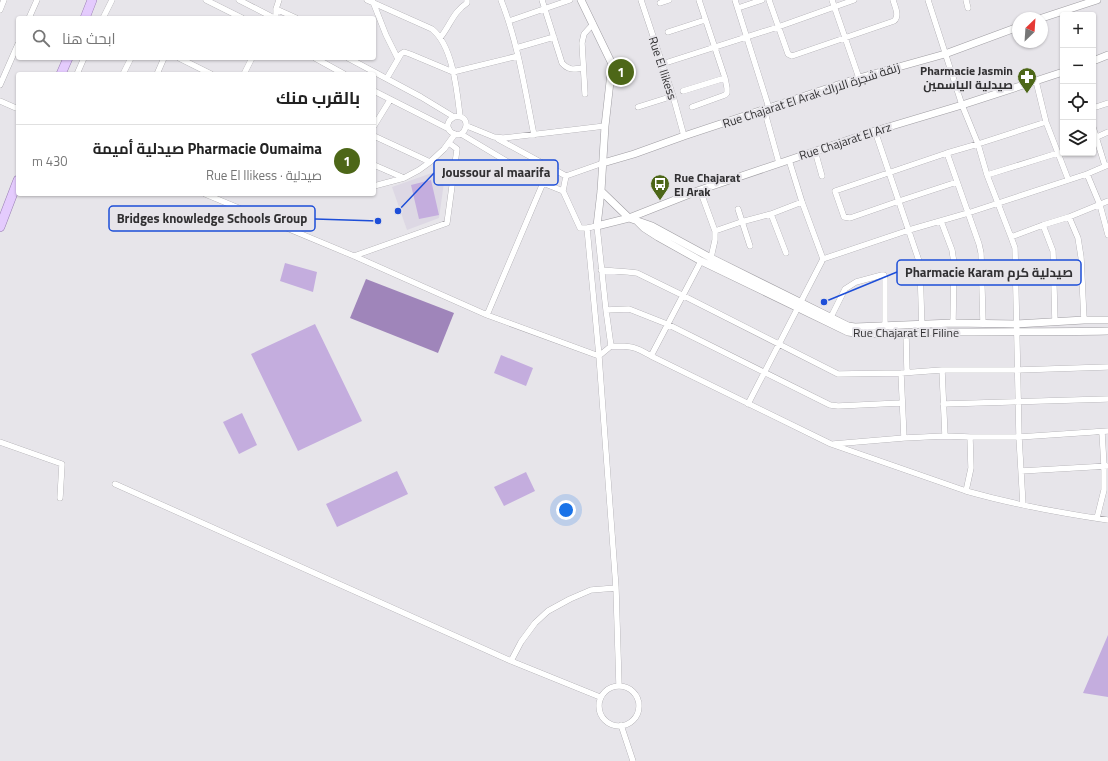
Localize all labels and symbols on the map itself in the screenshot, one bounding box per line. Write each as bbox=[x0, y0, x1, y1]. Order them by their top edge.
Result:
north arrow bbox=[1012, 12, 1048, 48]
street label: Rue El Ilikess bbox=[644, 34, 682, 103]
pin: 1 bbox=[608, 57, 634, 87]
street label: Rue Chajarat El Arak زنقة شجرة الاراك bbox=[720, 57, 902, 133]
place label: Pharmacie Jasmin صيدلية الياسمين bbox=[920, 61, 1013, 94]
pharmacy icon: Pharmacie Jasmin صيدلية الياسمين bbox=[1016, 66, 1038, 94]
street label: Rue Chajarat El Arz bbox=[796, 117, 894, 165]
callout: Joussour al maarifa bbox=[434, 160, 558, 185]
text: Joussour al maarifa bbox=[442, 162, 551, 182]
place label: Rue Chajarat El Arak bbox=[674, 168, 741, 201]
bus stop icon: Rue Chajarat El Arak bbox=[649, 173, 671, 201]
callout: Bridges knowledge Schools Group bbox=[109, 206, 315, 231]
text: Bridges knowledge Schools Group bbox=[117, 208, 307, 228]
callout: Pharmacie Karam صيدلية كرم bbox=[897, 260, 1081, 285]
text: Pharmacie Karam صيدلية كرم bbox=[905, 262, 1073, 282]
street label: Rue Chajarat El Filine bbox=[853, 323, 959, 342]
your location bbox=[556, 500, 576, 520]

